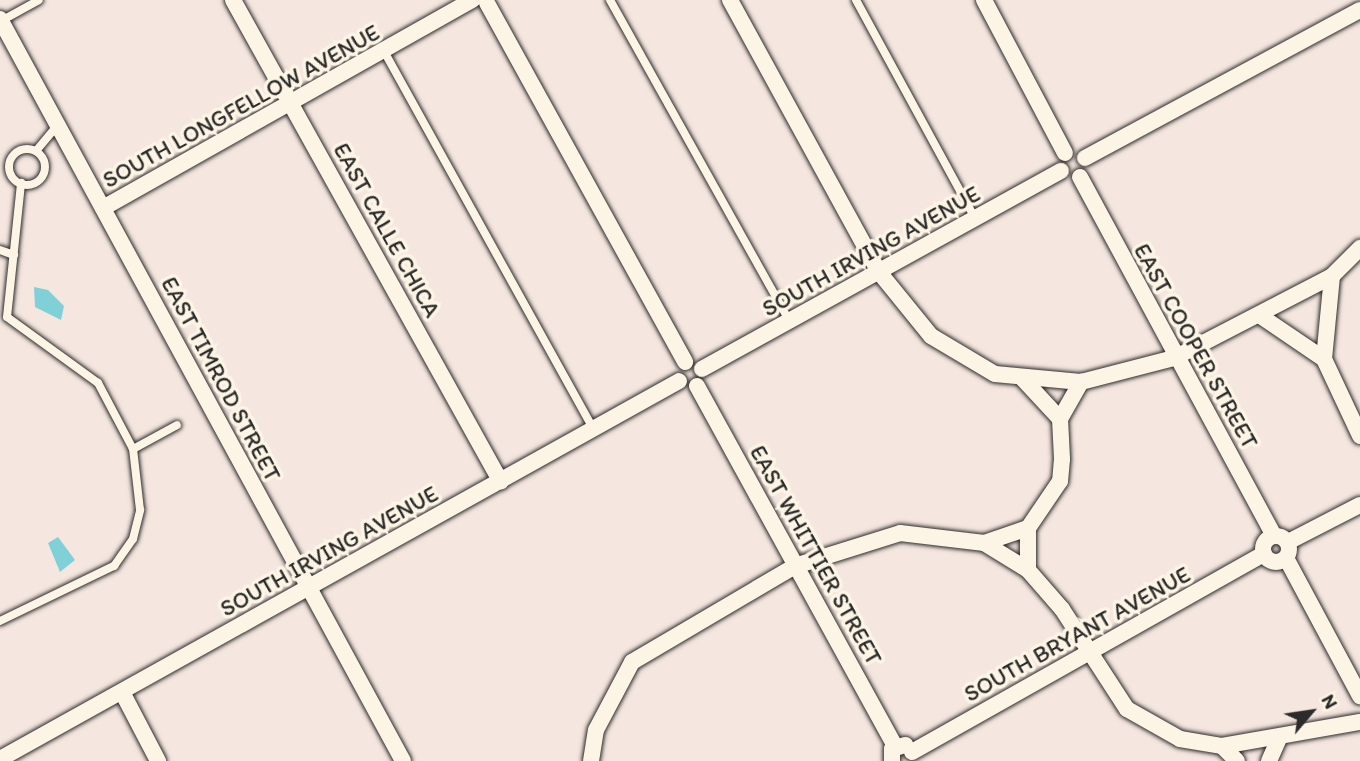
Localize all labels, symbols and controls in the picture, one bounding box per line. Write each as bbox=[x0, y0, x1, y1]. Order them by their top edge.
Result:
street label: SOUTH LONGFELLOW AVENUE bbox=[98, 18, 384, 194]
street label: EAST CALLE CHICA bbox=[327, 137, 447, 323]
street label: SOUTH IRVING AVENUE bbox=[759, 180, 983, 322]
street label: EAST COOPER STREET bbox=[1128, 239, 1264, 453]
street label: EAST TIMROD STREET bbox=[155, 272, 287, 486]
street label: EAST WHITTIER STREET bbox=[745, 441, 887, 669]
street label: SOUTH IRVING AVENUE bbox=[217, 480, 441, 622]
street label: SOUTH BRYANT AVENUE bbox=[960, 561, 1194, 707]
north arrow bbox=[1276, 677, 1346, 747]
text: N bbox=[1317, 690, 1343, 713]

